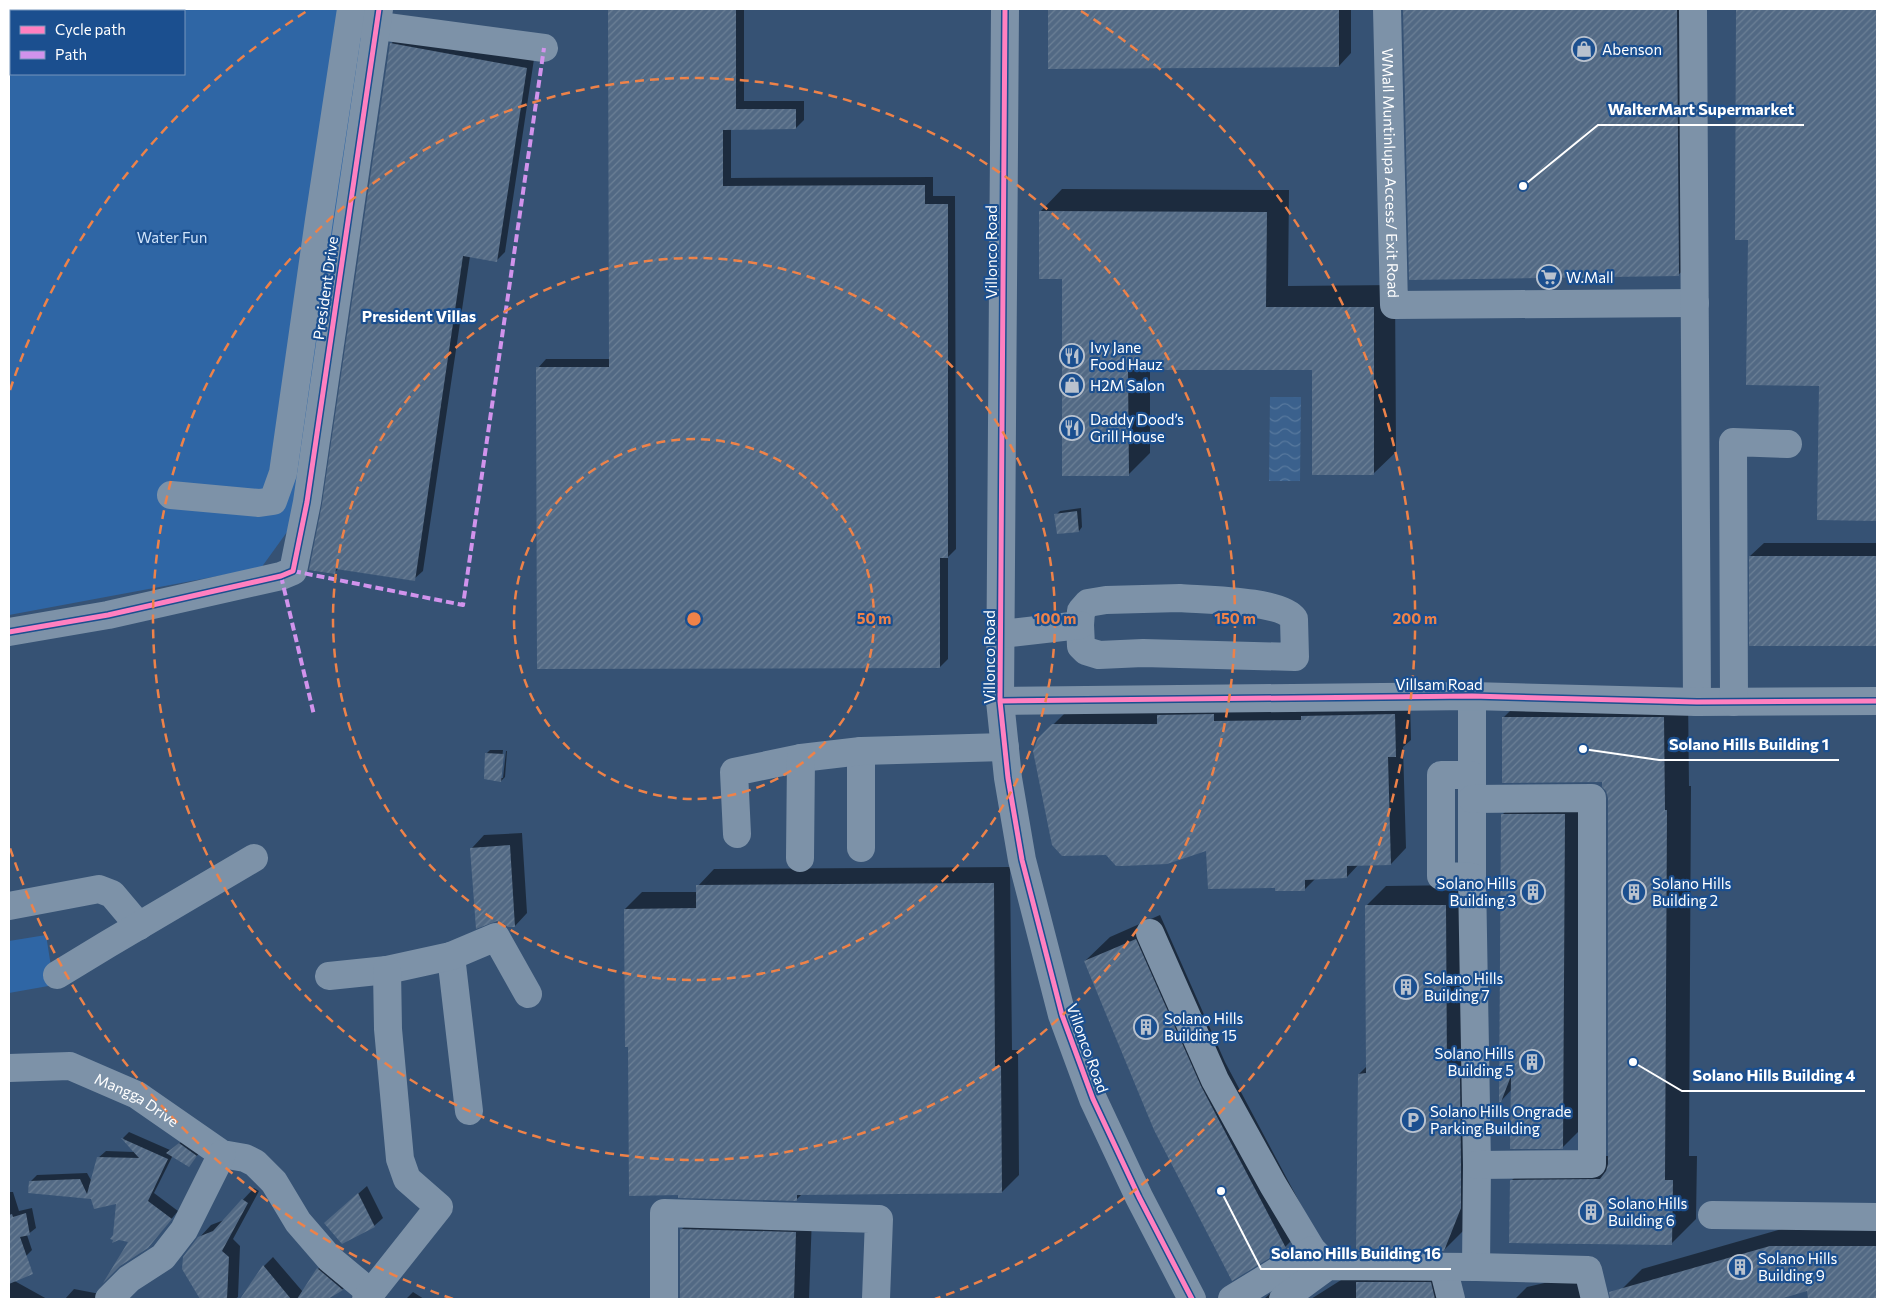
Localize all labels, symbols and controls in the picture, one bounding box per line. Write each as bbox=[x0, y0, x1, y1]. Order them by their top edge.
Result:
legend bbox=[10, 10, 185, 75]
text: Cycle path bbox=[55, 20, 126, 38]
shop icon: Abenson bbox=[1571, 36, 1597, 62]
place label: Abenson bbox=[1602, 40, 1662, 58]
text: Path bbox=[55, 45, 87, 63]
street label: WMall Muntinlupa Access/ Exit Road bbox=[1379, 48, 1403, 298]
callout: WalterMart Supermarket bbox=[1598, 94, 1804, 125]
text: WalterMart Supermarket bbox=[1608, 99, 1795, 118]
street label: Villonco Road bbox=[982, 205, 1000, 299]
park label: Water Fun bbox=[137, 228, 207, 246]
street label: President Drive bbox=[309, 235, 341, 341]
supermarket icon: W.Mall bbox=[1536, 264, 1562, 290]
place label: W.Mall bbox=[1566, 268, 1614, 286]
district label: President Villas bbox=[362, 306, 476, 325]
place label: Ivy Jane Food Hauz bbox=[1090, 338, 1163, 373]
restaurant icon: Ivy Jane Food Hauz bbox=[1059, 343, 1085, 369]
shop icon: H2M Salon bbox=[1059, 372, 1085, 398]
place label: H2M Salon bbox=[1090, 376, 1165, 394]
place label: Daddy Dood’s Grill House bbox=[1090, 410, 1184, 445]
restaurant icon: Daddy Dood’s Grill House bbox=[1059, 415, 1085, 441]
text: 50 m bbox=[857, 609, 891, 627]
text: 100 m bbox=[1034, 609, 1076, 627]
text: 150 m bbox=[1214, 609, 1256, 627]
text: 200 m bbox=[1393, 609, 1437, 627]
centre of rings bbox=[685, 610, 703, 628]
street label: Villonco Road bbox=[980, 610, 998, 704]
street label: Villsam Road bbox=[1395, 675, 1483, 693]
callout: Solano Hills Building 1 bbox=[1659, 729, 1839, 760]
text: Solano Hills Building 1 bbox=[1669, 734, 1829, 753]
place label: Solano Hills Building 3 bbox=[1437, 874, 1516, 909]
place label: Solano Hills Building 2 bbox=[1652, 874, 1732, 909]
building icon: Solano Hills Building 3 bbox=[1520, 879, 1546, 905]
building icon: Solano Hills Building 2 bbox=[1621, 879, 1647, 905]
place label: Solano Hills Building 7 bbox=[1424, 969, 1504, 1004]
building icon: Solano Hills Building 7 bbox=[1393, 974, 1419, 1000]
street label: Villonco Road bbox=[1064, 1001, 1112, 1095]
place label: Solano Hills Building 15 bbox=[1164, 1009, 1244, 1044]
building icon: Solano Hills Building 15 bbox=[1133, 1014, 1159, 1040]
place label: Solano Hills Building 5 bbox=[1435, 1044, 1514, 1079]
building icon: Solano Hills Building 5 bbox=[1519, 1049, 1545, 1075]
callout: Solano Hills Building 4 bbox=[1682, 1060, 1865, 1091]
text: Solano Hills Building 4 bbox=[1693, 1065, 1856, 1084]
street label: Mangga Drive bbox=[92, 1069, 182, 1130]
place label: Solano Hills Ongrade Parking Building bbox=[1430, 1102, 1572, 1137]
parking icon: Solano Hills Ongrade Parking Building bbox=[1400, 1107, 1426, 1133]
place label: Solano Hills Building 6 bbox=[1608, 1194, 1688, 1229]
building icon: Solano Hills Building 6 bbox=[1578, 1199, 1604, 1225]
callout: Solano Hills Building 16 bbox=[1261, 1238, 1451, 1269]
text: Solano Hills Building 16 bbox=[1271, 1243, 1441, 1262]
place label: Solano Hills Building 9 bbox=[1758, 1249, 1838, 1284]
building icon: Solano Hills Building 9 bbox=[1727, 1254, 1753, 1280]

